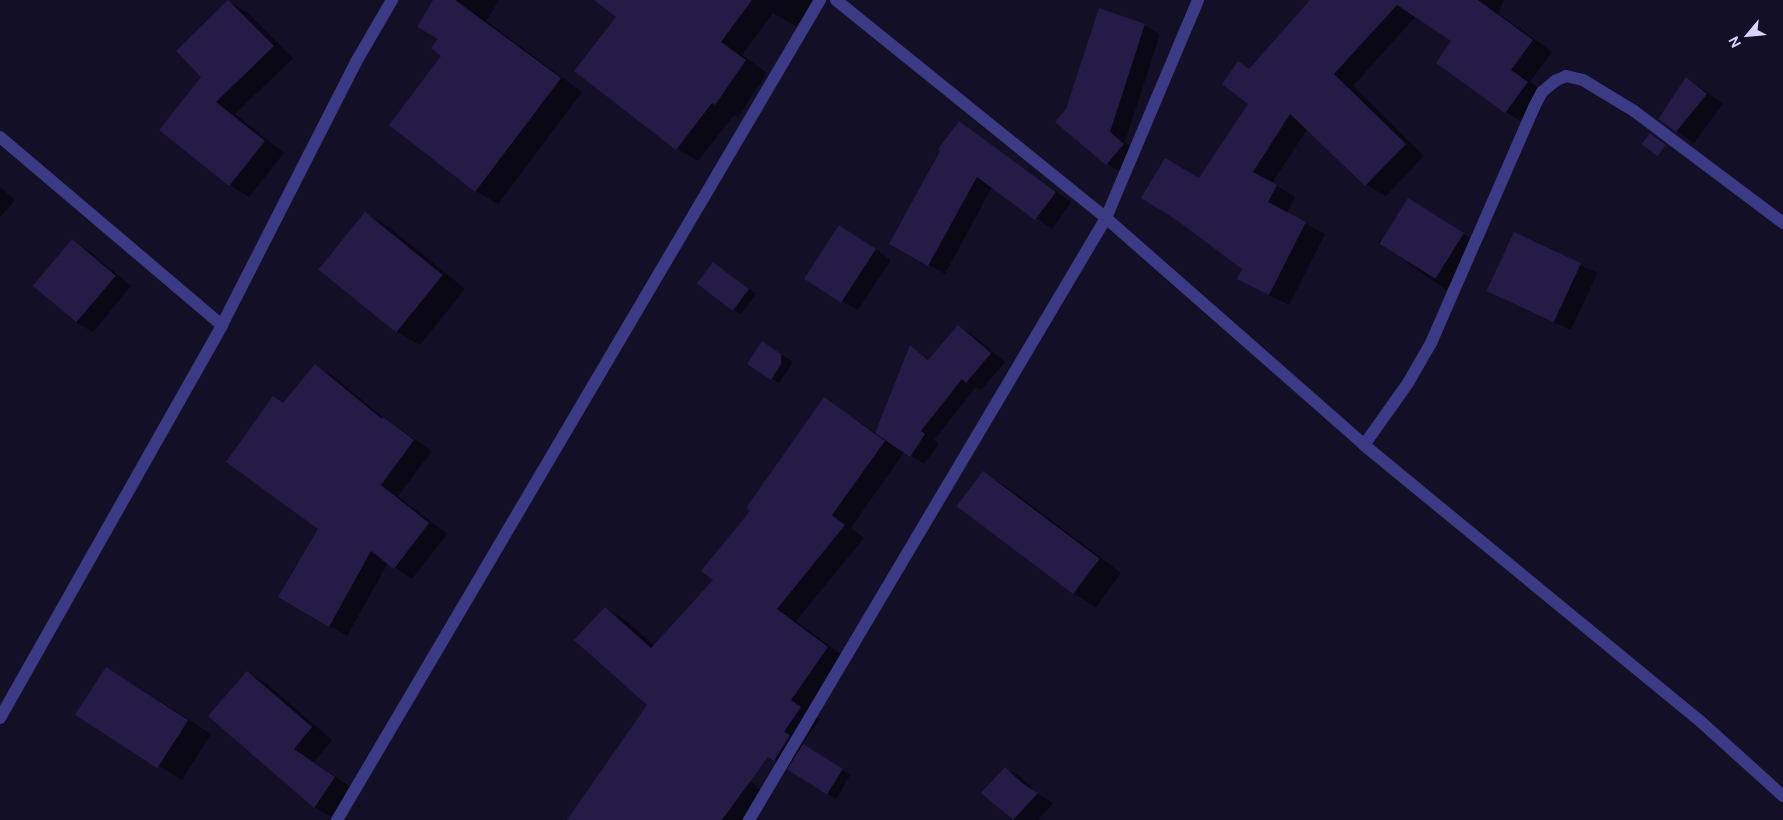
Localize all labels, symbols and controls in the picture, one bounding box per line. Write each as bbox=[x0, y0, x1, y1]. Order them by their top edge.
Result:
north arrow bbox=[1723, 10, 1773, 60]
text: N bbox=[1724, 33, 1745, 51]

